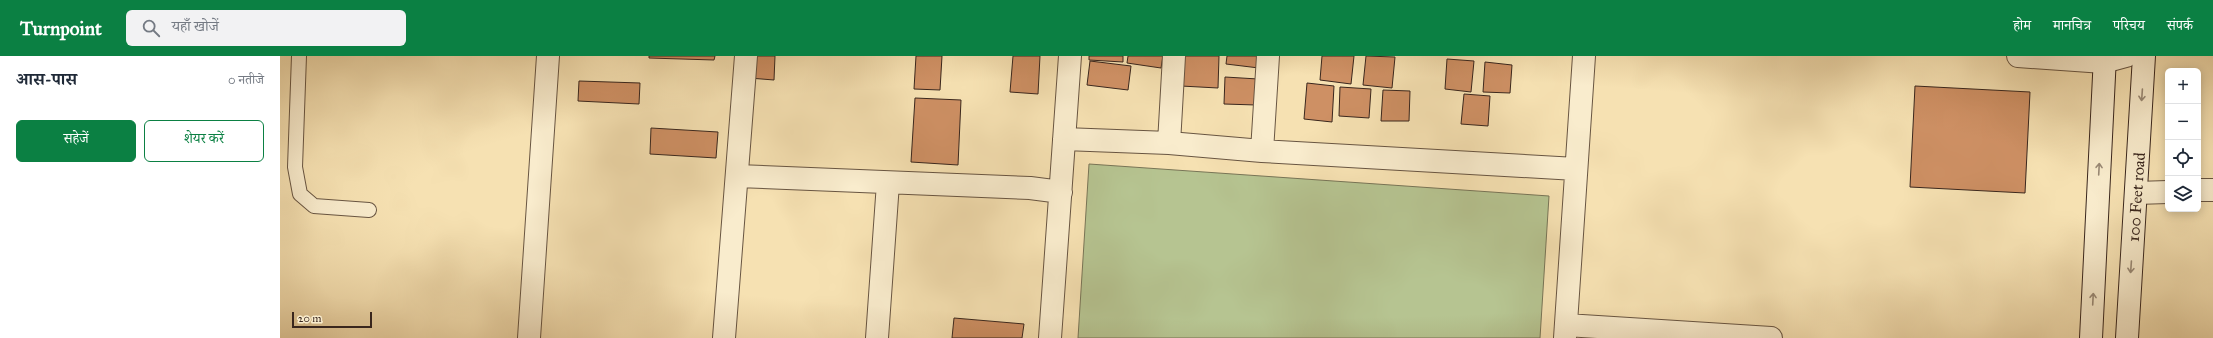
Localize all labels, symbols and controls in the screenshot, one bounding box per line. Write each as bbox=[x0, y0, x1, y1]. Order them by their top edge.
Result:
search box bbox=[126, 10, 406, 46]
text: Turnpoint bbox=[20, 17, 102, 40]
icon: search bbox=[140, 17, 162, 39]
text: यहाँ खोजें bbox=[172, 17, 219, 35]
text: होम bbox=[2013, 17, 2031, 34]
text: मानचित्र bbox=[2053, 17, 2091, 34]
text: परिचय bbox=[2113, 17, 2145, 34]
text: संपर्क bbox=[2167, 17, 2193, 34]
map controls bbox=[2165, 68, 2201, 212]
button: + bbox=[2165, 68, 2201, 104]
text: आस-पास bbox=[16, 69, 77, 90]
text: 0 नतीजे bbox=[228, 72, 264, 88]
one-way arrow bbox=[2138, 88, 2146, 101]
button: − bbox=[2165, 104, 2201, 140]
button: सहेजें bbox=[16, 120, 136, 162]
button: शेयर करें bbox=[144, 120, 264, 162]
button: locate bbox=[2165, 140, 2201, 176]
street label: 100 Feet road bbox=[2124, 152, 2149, 242]
one-way arrow bbox=[2096, 163, 2103, 176]
button: layers bbox=[2165, 176, 2201, 212]
one-way arrow bbox=[2128, 260, 2135, 273]
one-way arrow bbox=[2090, 293, 2097, 306]
scale bar bbox=[292, 310, 372, 329]
text: 20 m bbox=[298, 312, 321, 325]

